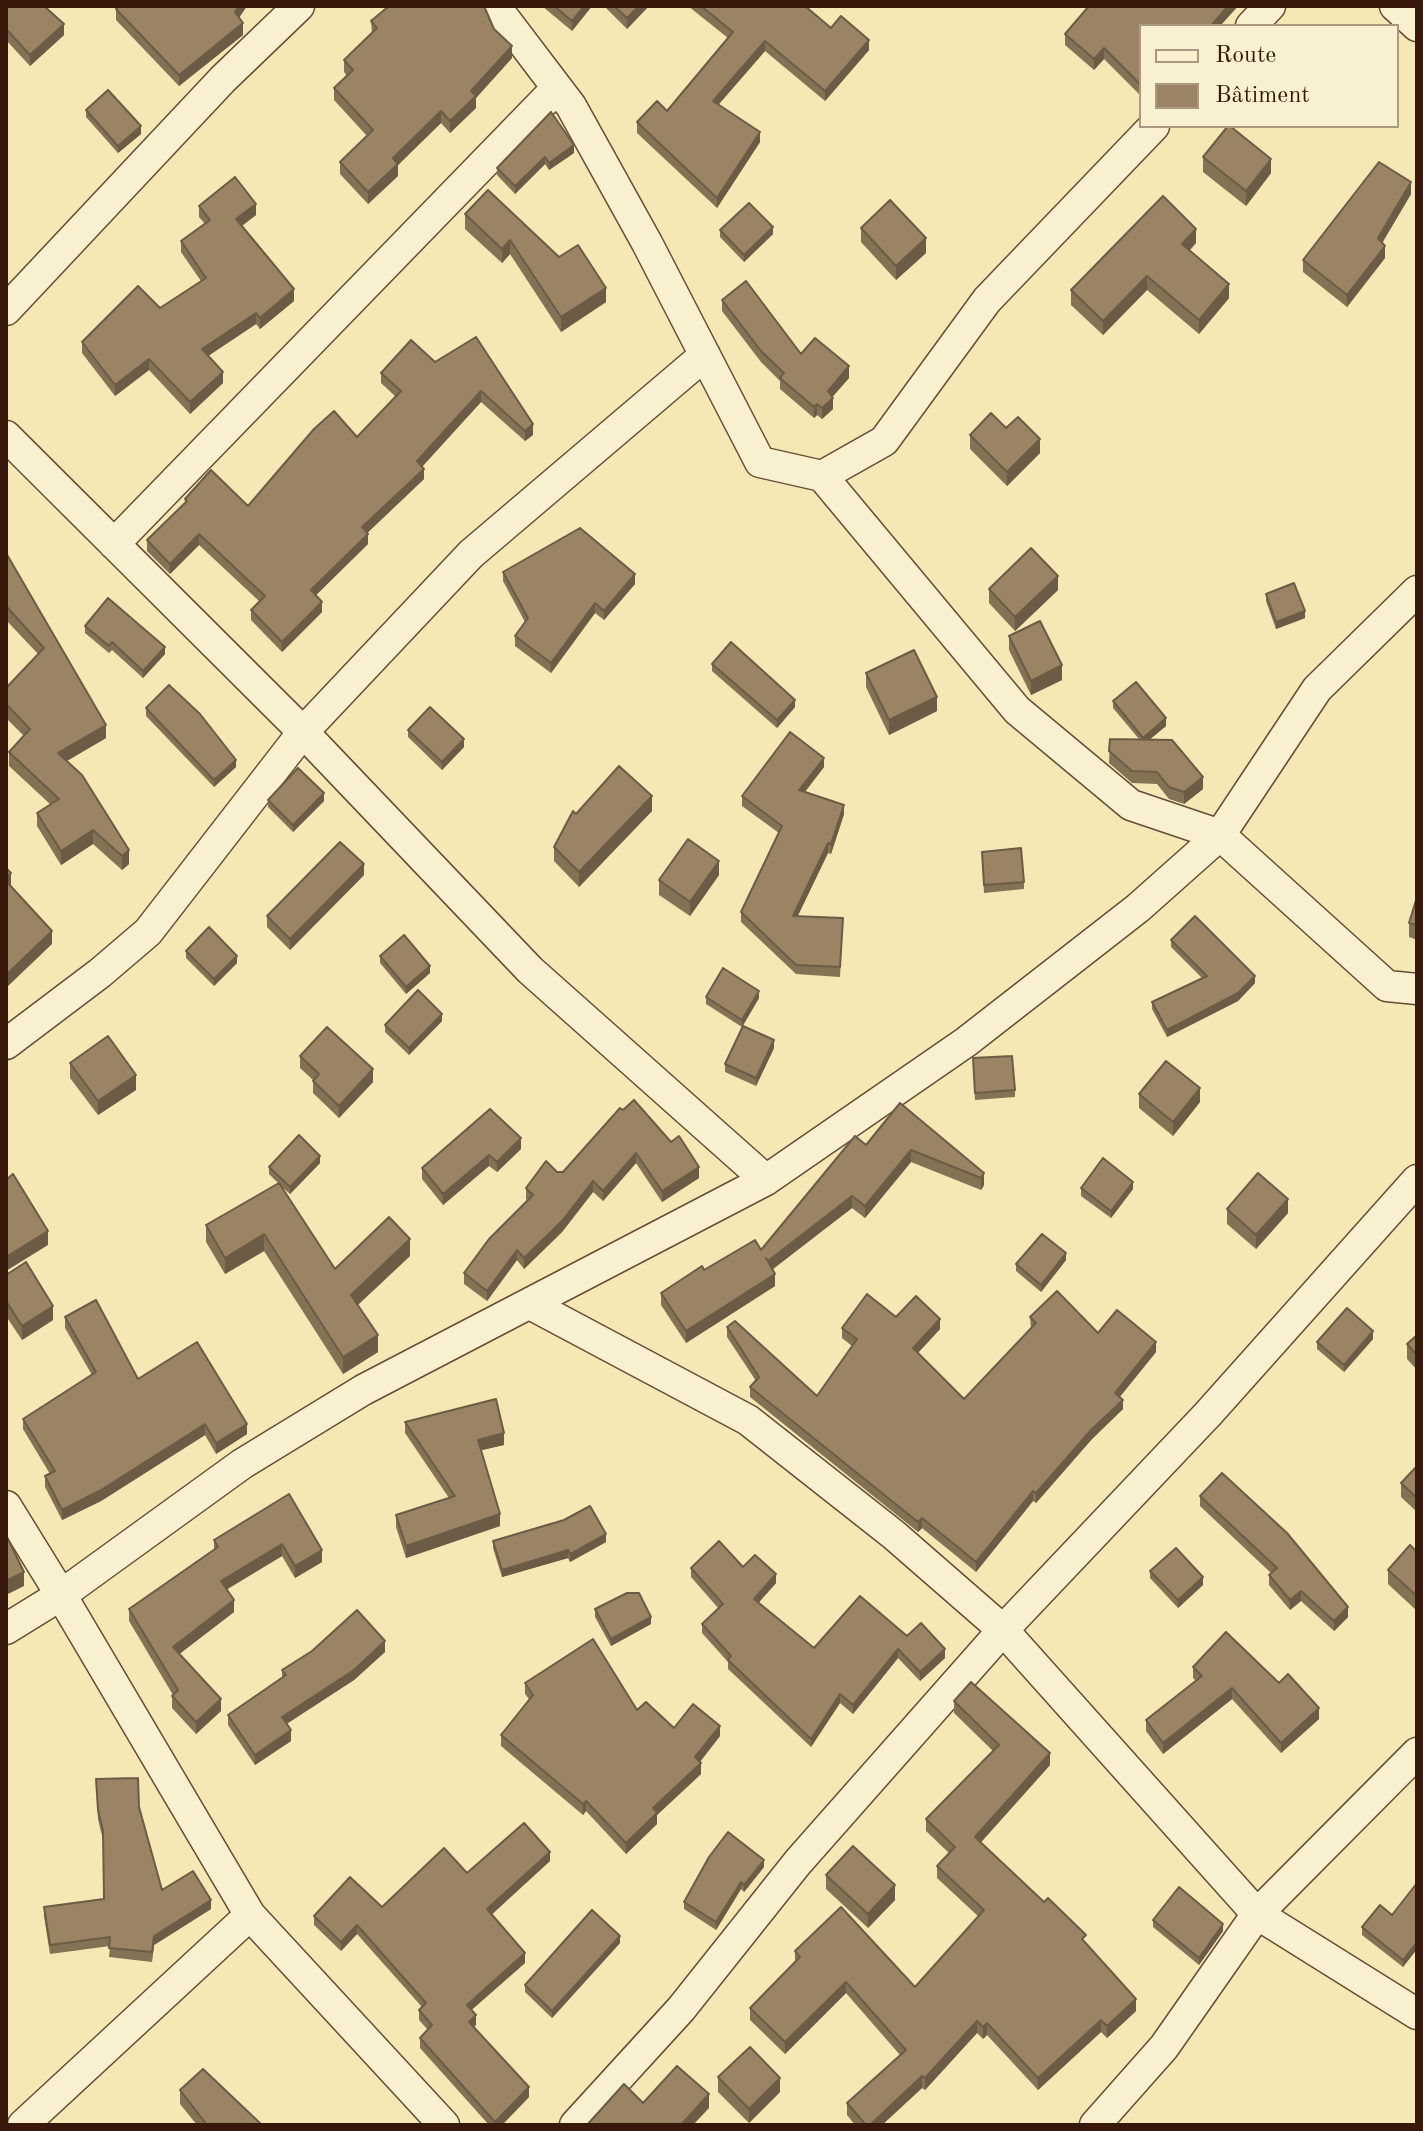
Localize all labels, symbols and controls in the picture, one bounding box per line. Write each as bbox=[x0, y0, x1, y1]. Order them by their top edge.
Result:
legend bbox=[1139, 24, 1399, 128]
text: Route bbox=[1215, 44, 1276, 68]
text: Bâtiment bbox=[1215, 84, 1310, 108]

